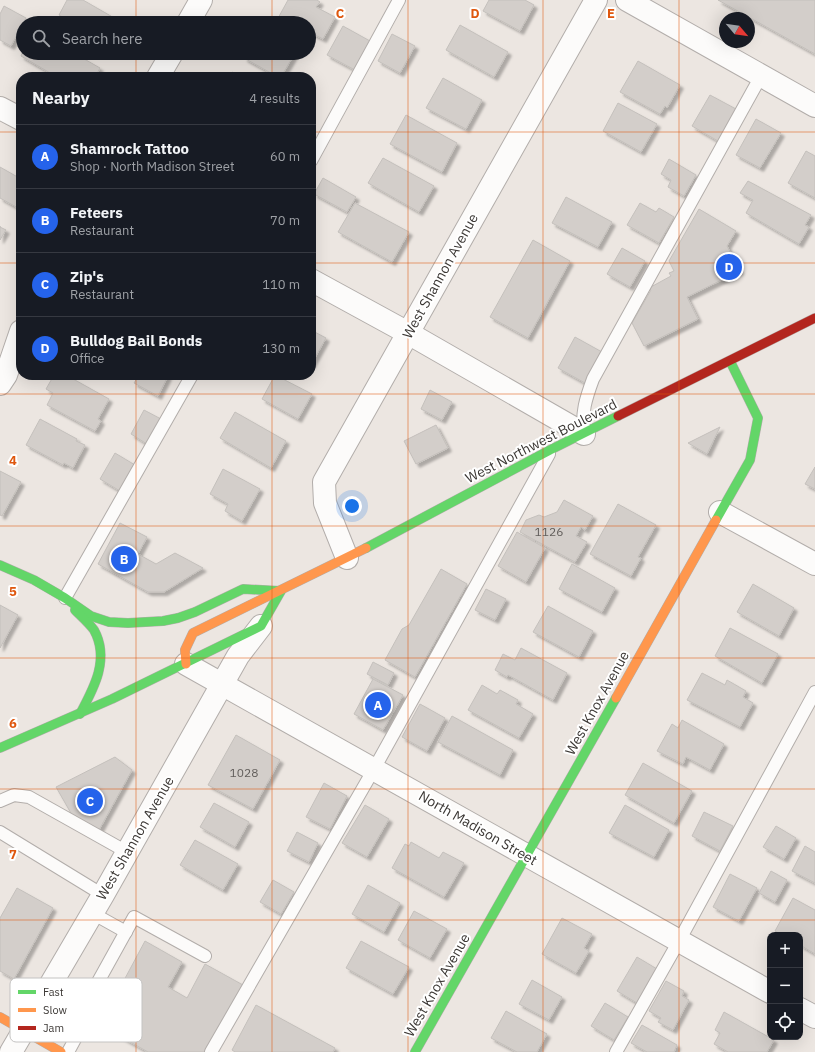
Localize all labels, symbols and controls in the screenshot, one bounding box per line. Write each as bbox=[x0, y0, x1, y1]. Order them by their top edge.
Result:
text: C bbox=[336, 5, 345, 22]
text: D bbox=[470, 5, 480, 22]
text: E bbox=[607, 5, 615, 22]
north arrow bbox=[719, 12, 755, 48]
search box bbox=[16, 16, 316, 60]
icon: search bbox=[30, 27, 52, 49]
text: Search here bbox=[62, 29, 142, 48]
text: Nearby bbox=[32, 87, 90, 109]
text: 4 results bbox=[249, 90, 300, 107]
text: Shamrock Tattoo bbox=[70, 139, 189, 158]
text: A bbox=[41, 148, 49, 165]
text: 60 m bbox=[270, 148, 300, 165]
text: Shop · North Madison Street bbox=[70, 158, 234, 175]
text: Feteers bbox=[70, 203, 123, 222]
street label: West Shannon Avenue bbox=[398, 210, 482, 342]
text: B bbox=[41, 212, 49, 229]
text: 70 m bbox=[270, 212, 300, 229]
text: Restaurant bbox=[70, 222, 134, 239]
pin: D bbox=[716, 252, 742, 282]
text: Zip's bbox=[70, 267, 104, 286]
text: C bbox=[41, 276, 49, 293]
text: 110 m bbox=[262, 276, 300, 293]
text: Restaurant bbox=[70, 286, 134, 303]
text: Bulldog Bail Bonds bbox=[70, 331, 202, 350]
text: D bbox=[40, 340, 50, 357]
text: 130 m bbox=[262, 340, 300, 357]
text: Office bbox=[70, 350, 104, 367]
street label: West Northwest Boulevard bbox=[462, 395, 620, 487]
text: 4 bbox=[9, 452, 17, 469]
your location bbox=[342, 496, 362, 516]
house number: 1126 bbox=[535, 524, 563, 539]
pin: B bbox=[111, 544, 137, 574]
text: 5 bbox=[9, 583, 17, 600]
street label: West Knox Avenue bbox=[561, 647, 633, 758]
pin: A bbox=[365, 690, 391, 720]
text: 6 bbox=[9, 715, 17, 732]
house number: 1028 bbox=[230, 765, 258, 780]
street label: West Shannon Avenue bbox=[92, 773, 178, 903]
pin: C bbox=[77, 786, 103, 816]
street label: North Madison Street bbox=[416, 787, 541, 869]
text: 7 bbox=[9, 846, 17, 863]
street label: West Knox Avenue bbox=[400, 930, 474, 1040]
map controls bbox=[767, 932, 803, 1040]
button: + bbox=[767, 932, 803, 968]
button: − bbox=[767, 968, 803, 1004]
legend bbox=[10, 978, 142, 1042]
text: Fast bbox=[43, 985, 64, 999]
text: Slow bbox=[43, 1003, 67, 1017]
button: locate bbox=[767, 1004, 803, 1040]
text: Jam bbox=[43, 1021, 64, 1035]

